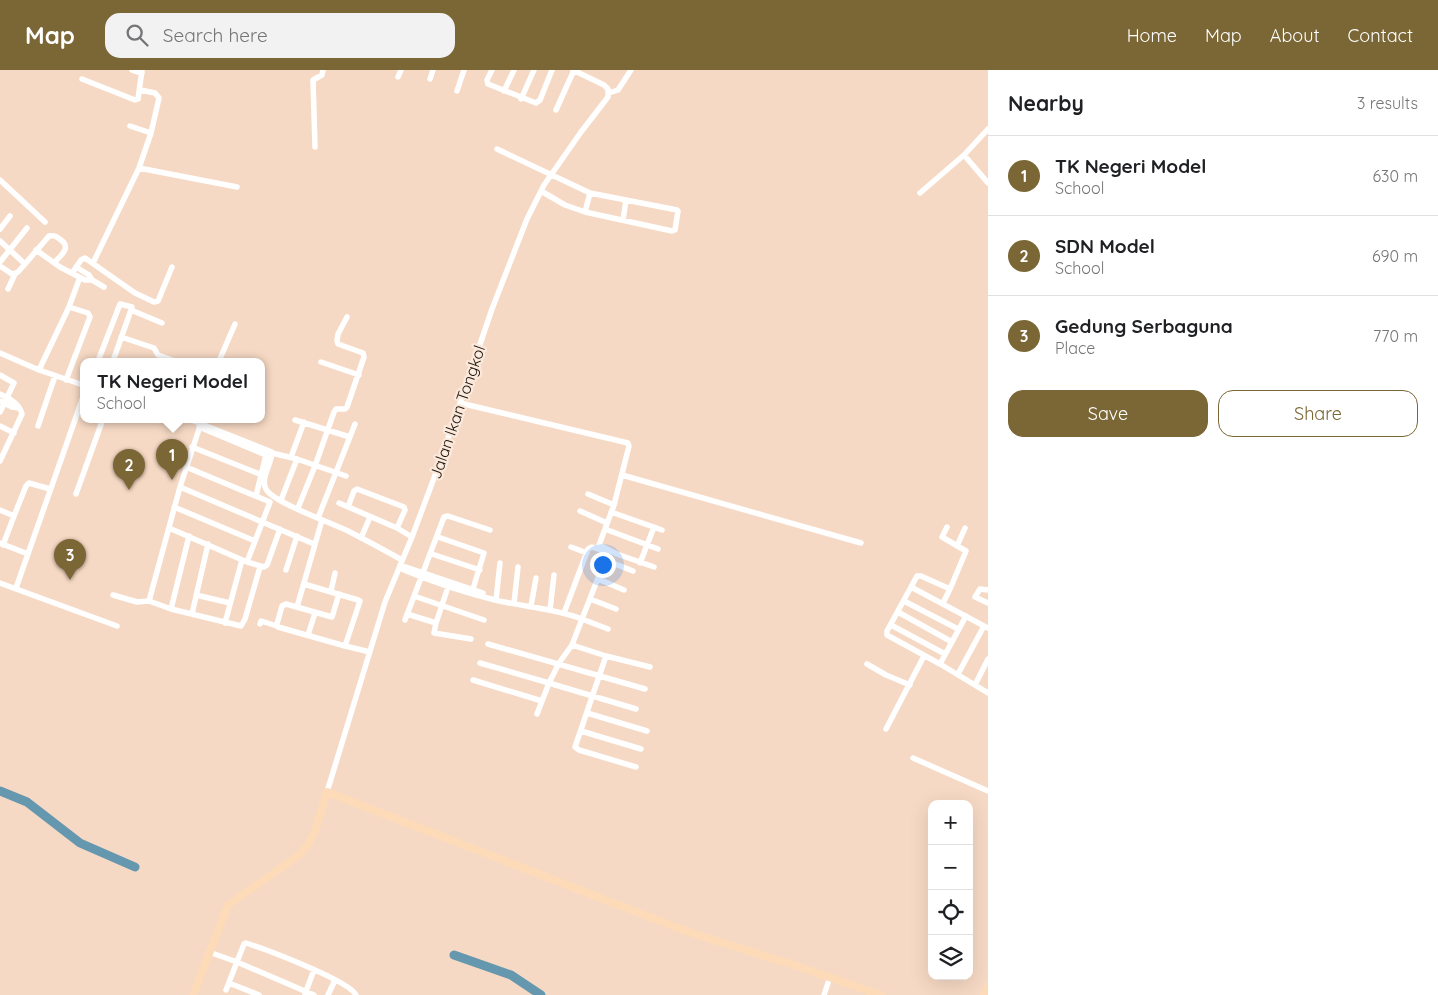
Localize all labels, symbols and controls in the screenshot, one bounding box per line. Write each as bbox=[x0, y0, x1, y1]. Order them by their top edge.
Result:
search box bbox=[105, 13, 455, 58]
text: Map bbox=[25, 20, 75, 50]
icon: search bbox=[123, 21, 151, 49]
text: Search here bbox=[163, 23, 268, 47]
text: Home bbox=[1127, 24, 1177, 47]
text: Map bbox=[1205, 24, 1242, 47]
text: About bbox=[1270, 24, 1320, 47]
text: Contact bbox=[1348, 24, 1413, 47]
text: Nearby bbox=[1008, 90, 1084, 116]
text: 3 results bbox=[1357, 93, 1418, 113]
text: TK Negeri Model bbox=[1055, 154, 1206, 178]
text: 1 bbox=[1021, 166, 1027, 186]
text: 630 m bbox=[1373, 166, 1418, 186]
text: School bbox=[1055, 178, 1104, 198]
text: SDN Model bbox=[1055, 234, 1155, 258]
text: 2 bbox=[1019, 246, 1029, 266]
text: 690 m bbox=[1372, 246, 1418, 266]
text: School bbox=[1055, 258, 1104, 278]
text: Gedung Serbaguna bbox=[1055, 314, 1233, 338]
text: 3 bbox=[1020, 326, 1028, 346]
text: 770 m bbox=[1373, 326, 1418, 346]
text: Place bbox=[1055, 338, 1095, 358]
street label: Jalan Ikan Tongkol bbox=[425, 343, 489, 481]
popup bbox=[80, 358, 265, 423]
text: TK Negeri Model bbox=[97, 369, 248, 393]
button: Save bbox=[1008, 390, 1208, 437]
button: Share bbox=[1218, 390, 1418, 437]
text: School bbox=[97, 393, 146, 413]
pin: 1 bbox=[156, 439, 188, 480]
pin: 2 bbox=[113, 449, 145, 490]
pin: 3 bbox=[54, 539, 86, 580]
your location bbox=[590, 552, 616, 578]
map controls bbox=[928, 800, 973, 980]
button: + bbox=[928, 800, 973, 845]
button: − bbox=[928, 845, 973, 890]
button: locate bbox=[928, 890, 973, 935]
button: layers bbox=[928, 935, 973, 980]

